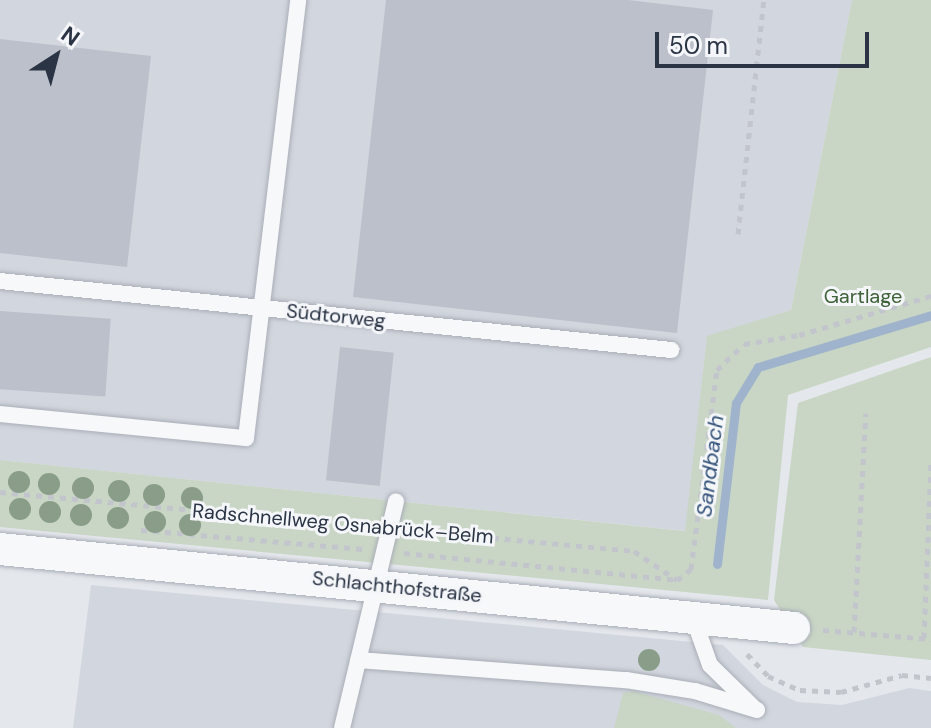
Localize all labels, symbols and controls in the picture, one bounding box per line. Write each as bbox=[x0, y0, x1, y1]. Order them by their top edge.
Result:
north arrow bbox=[16, 16, 96, 96]
scale bar bbox=[659, 16, 873, 66]
text: N bbox=[55, 20, 85, 53]
text: 50 m bbox=[669, 30, 728, 61]
park label: Gartlage bbox=[824, 284, 902, 308]
street label: Südtorweg bbox=[285, 299, 387, 333]
water label: Sandbach bbox=[691, 414, 729, 518]
street label: Radschnellweg Osnabrück–Belm bbox=[191, 499, 495, 549]
street label: Schlachthofstraße bbox=[311, 566, 483, 608]

